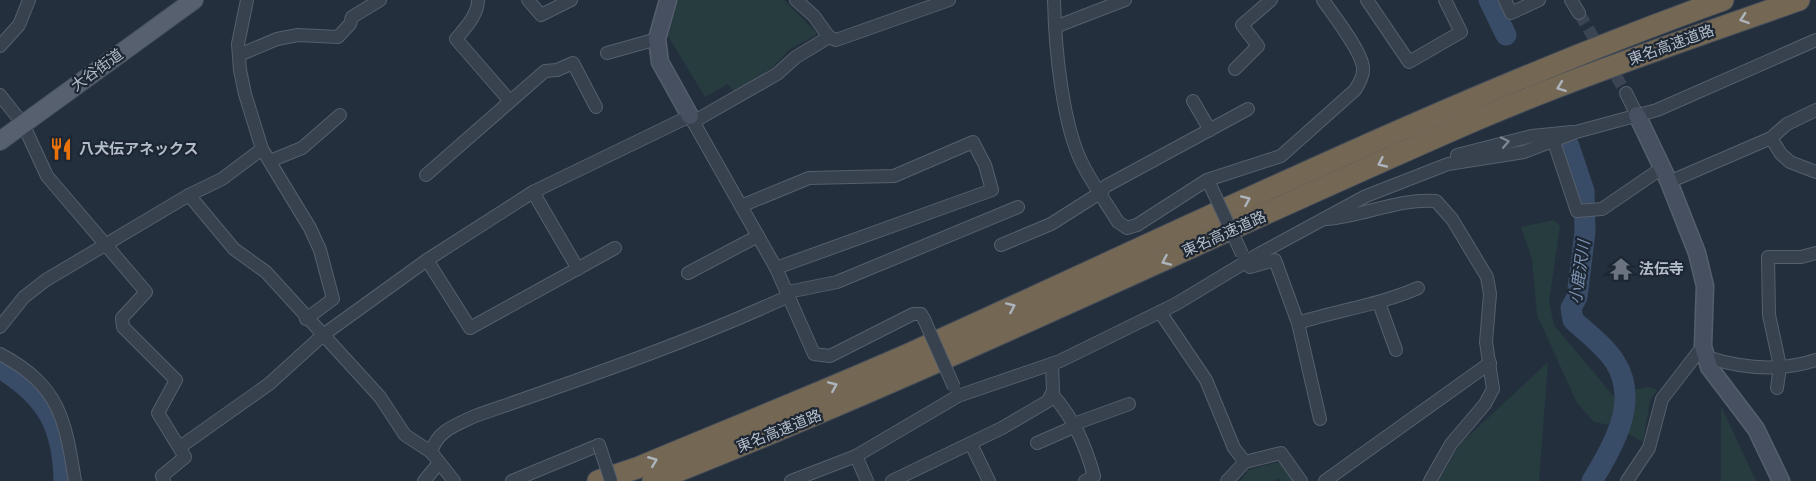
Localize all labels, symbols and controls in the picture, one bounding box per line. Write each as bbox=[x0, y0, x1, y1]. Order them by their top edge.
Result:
one-way arrow bbox=[1739, 12, 1750, 25]
street label: 東名高速道路 bbox=[1626, 21, 1716, 68]
street label: 大谷街道 bbox=[67, 45, 126, 94]
one-way arrow bbox=[1556, 80, 1567, 92]
restaurant icon: 八犬伝アネックス bbox=[48, 136, 74, 162]
one-way arrow bbox=[1500, 136, 1510, 149]
place label: 八犬伝アネックス bbox=[79, 140, 199, 157]
one-way arrow bbox=[1377, 156, 1388, 168]
one-way arrow bbox=[1239, 195, 1250, 207]
street label: 東名高速道路 bbox=[1179, 207, 1268, 260]
water label: 小鹿沢川 bbox=[1567, 237, 1593, 305]
one-way arrow bbox=[1161, 253, 1172, 265]
temple icon: 法伝寺 bbox=[1608, 256, 1634, 282]
place label: 法伝寺 bbox=[1639, 260, 1684, 277]
one-way arrow bbox=[1005, 302, 1016, 314]
one-way arrow bbox=[826, 381, 837, 393]
street label: 東名高速道路 bbox=[734, 406, 824, 455]
one-way arrow bbox=[647, 456, 658, 468]

